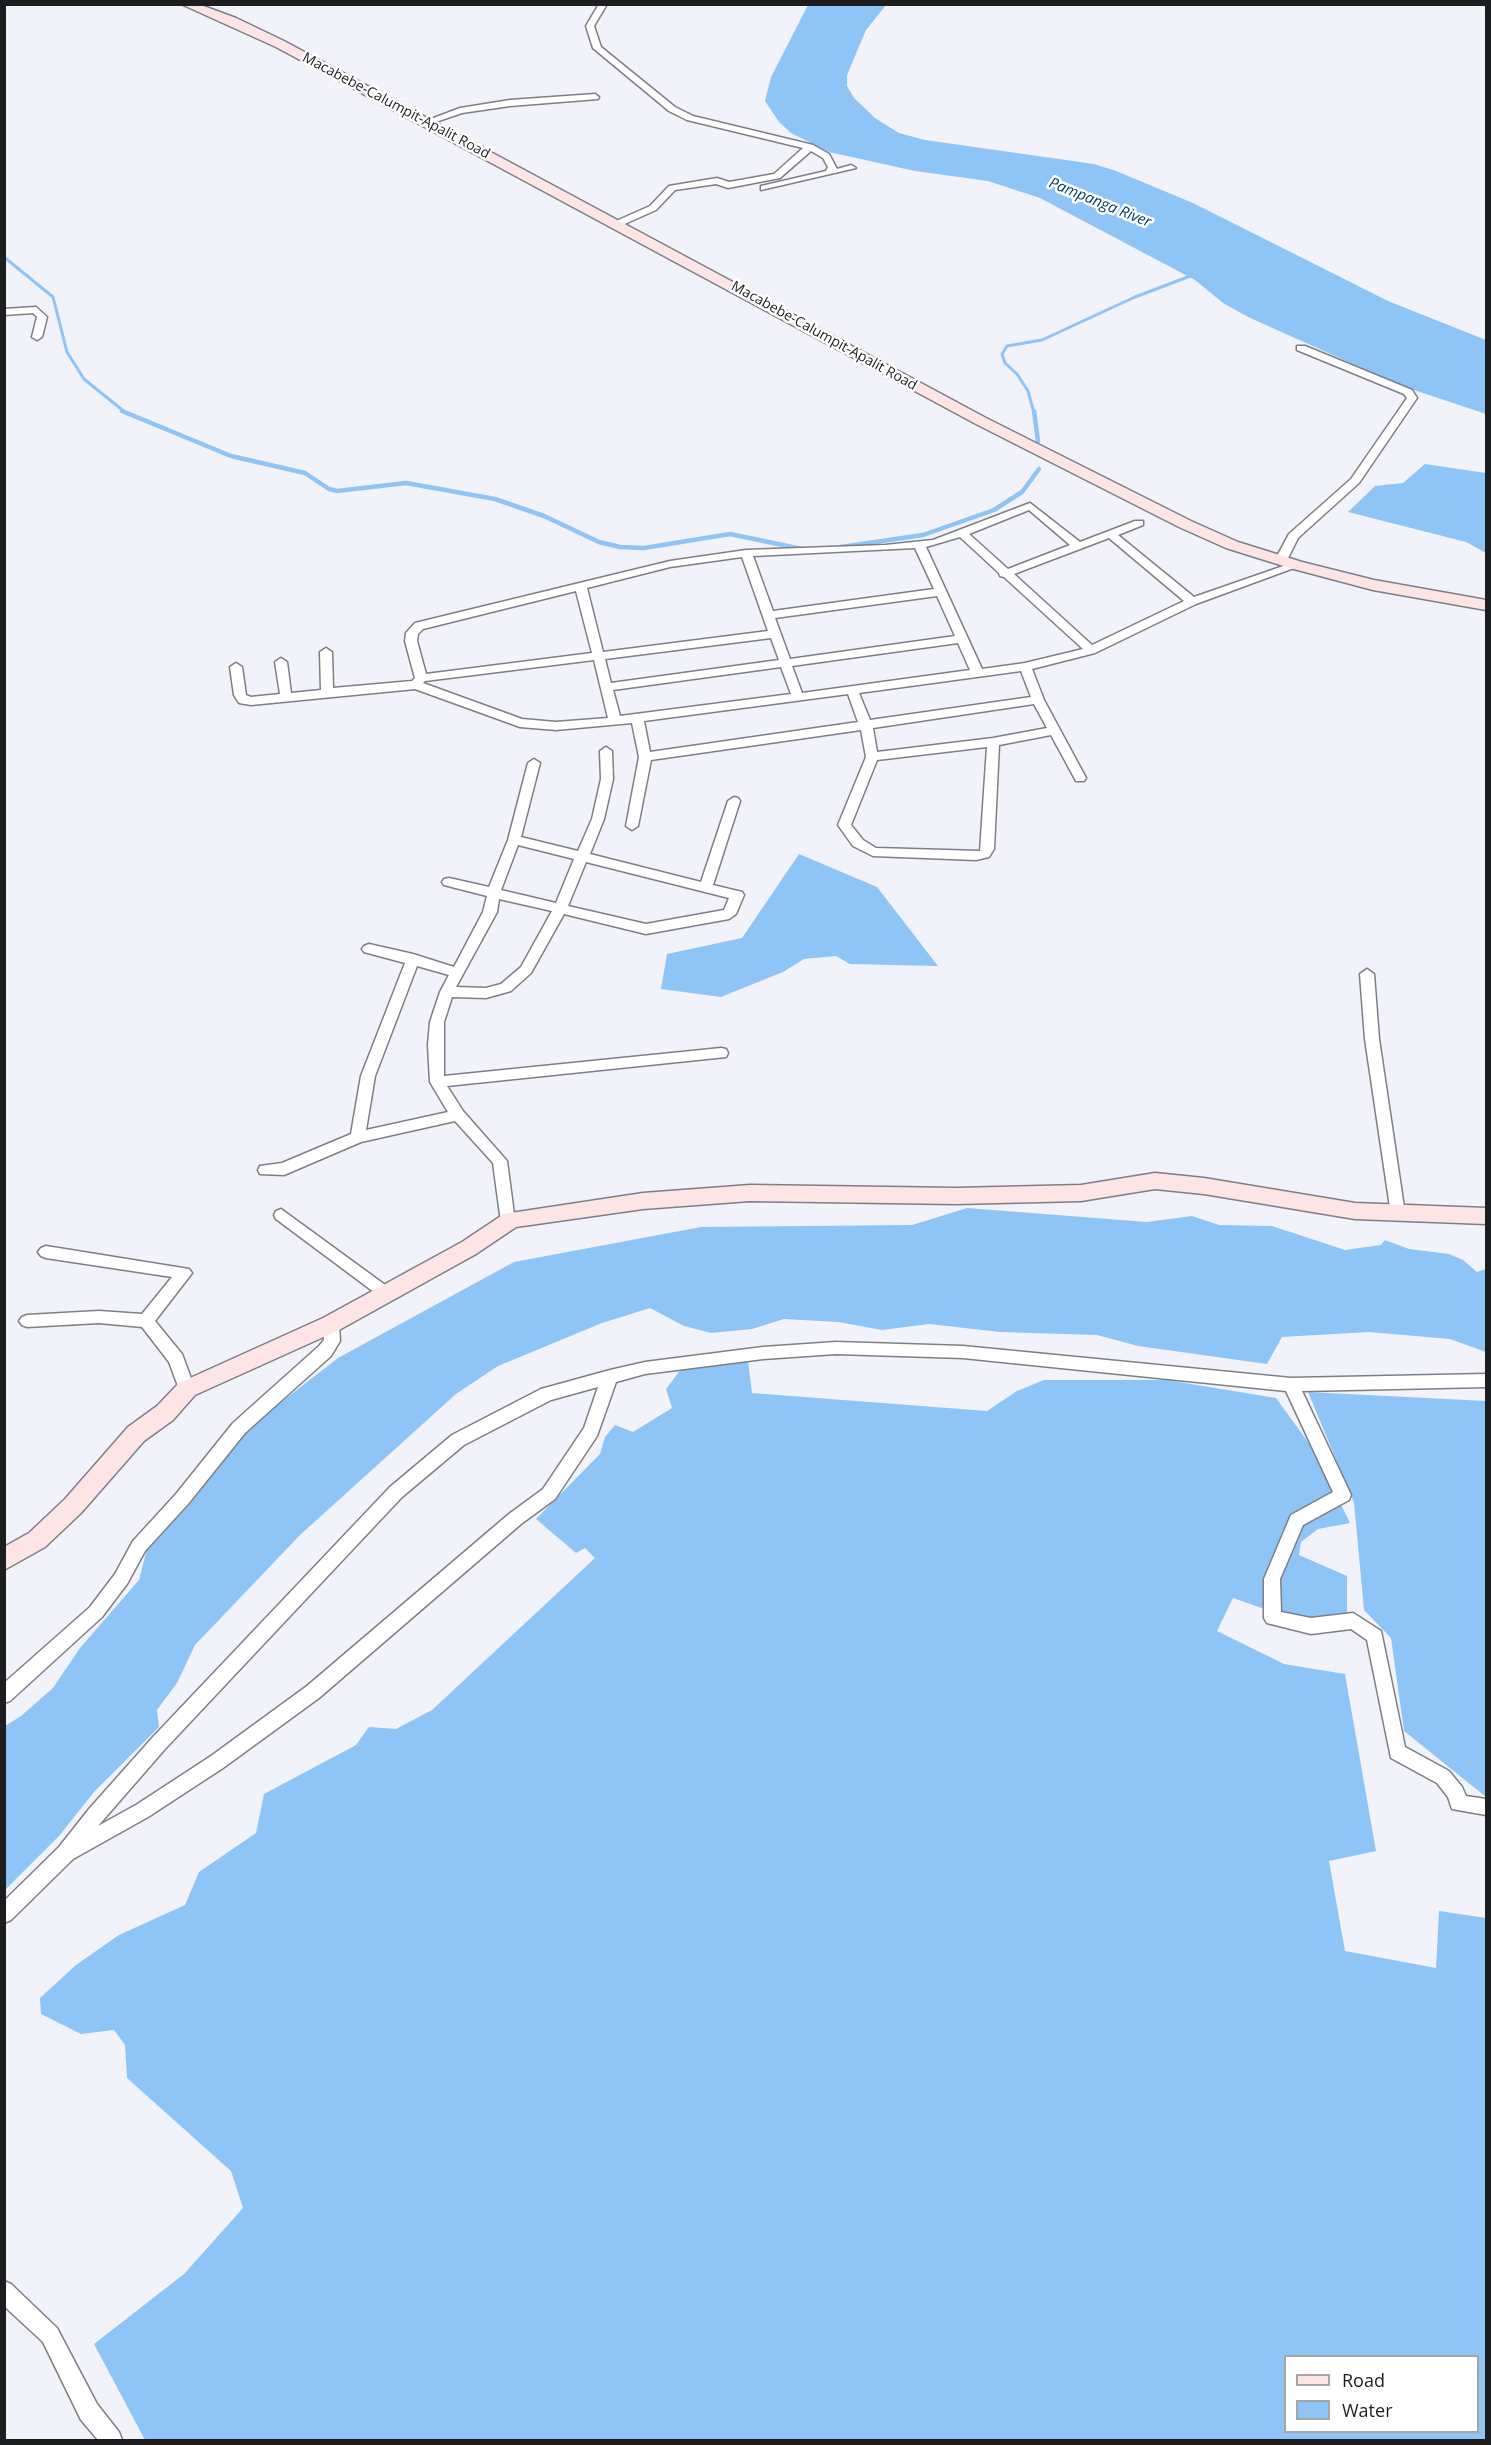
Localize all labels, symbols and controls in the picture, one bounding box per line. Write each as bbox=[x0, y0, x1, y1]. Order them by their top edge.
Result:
street label: Macabebe-Calumpit-Apalit Road bbox=[299, 49, 493, 163]
water label: Pampanga River bbox=[1046, 174, 1154, 232]
street label: Macabebe-Calumpit-Apalit Road bbox=[728, 278, 920, 394]
legend bbox=[1284, 2355, 1479, 2433]
text: Road bbox=[1342, 2368, 1385, 2392]
text: Water bbox=[1342, 2398, 1393, 2422]

